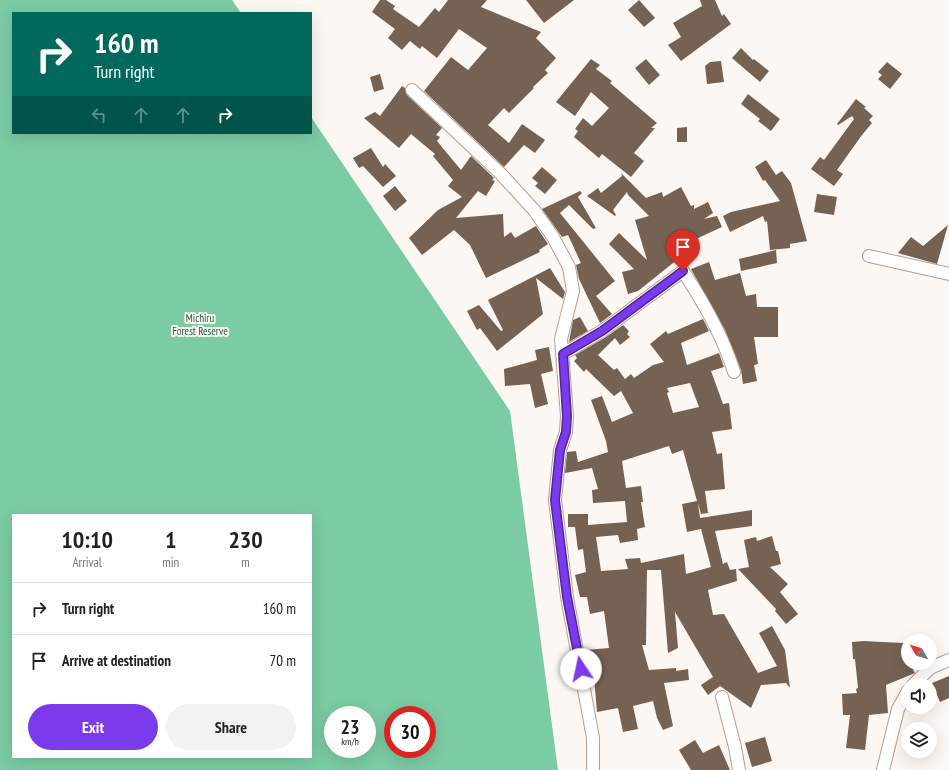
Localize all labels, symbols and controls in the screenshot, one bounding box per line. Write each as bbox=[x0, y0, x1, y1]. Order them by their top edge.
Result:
text: 160 m bbox=[94, 24, 158, 61]
icon: right bbox=[28, 28, 80, 80]
text: Turn right bbox=[94, 60, 154, 83]
icon: left bbox=[88, 104, 110, 126]
icon: ahead bbox=[130, 104, 152, 126]
icon: ahead bbox=[172, 104, 194, 126]
icon: right bbox=[214, 104, 236, 126]
pin bbox=[666, 230, 700, 271]
icon: arrive bbox=[672, 236, 694, 258]
park label: Michiru Forest Reserve bbox=[172, 311, 228, 338]
text: 10:10 bbox=[61, 524, 113, 555]
text: 1 bbox=[165, 524, 176, 555]
text: 230 bbox=[228, 524, 263, 555]
text: Arrival bbox=[72, 554, 102, 571]
text: min bbox=[162, 554, 179, 571]
text: m bbox=[241, 554, 250, 571]
icon: right bbox=[28, 598, 50, 620]
text: Turn right bbox=[62, 599, 114, 618]
text: 160 m bbox=[263, 599, 296, 618]
north arrow bbox=[901, 634, 937, 670]
map controls bbox=[901, 634, 937, 758]
position arrow bbox=[560, 648, 602, 690]
icon: arrive bbox=[28, 650, 50, 672]
text: Arrive at destination bbox=[62, 651, 171, 670]
text: 70 m bbox=[270, 651, 296, 670]
button: sound bbox=[901, 678, 937, 714]
button: Exit bbox=[28, 704, 158, 750]
button: Share bbox=[166, 704, 296, 750]
speed limit sign: 30 bbox=[384, 706, 436, 758]
text: 23 bbox=[340, 714, 360, 740]
button: layers bbox=[901, 722, 937, 758]
text: km/h bbox=[341, 735, 359, 748]

